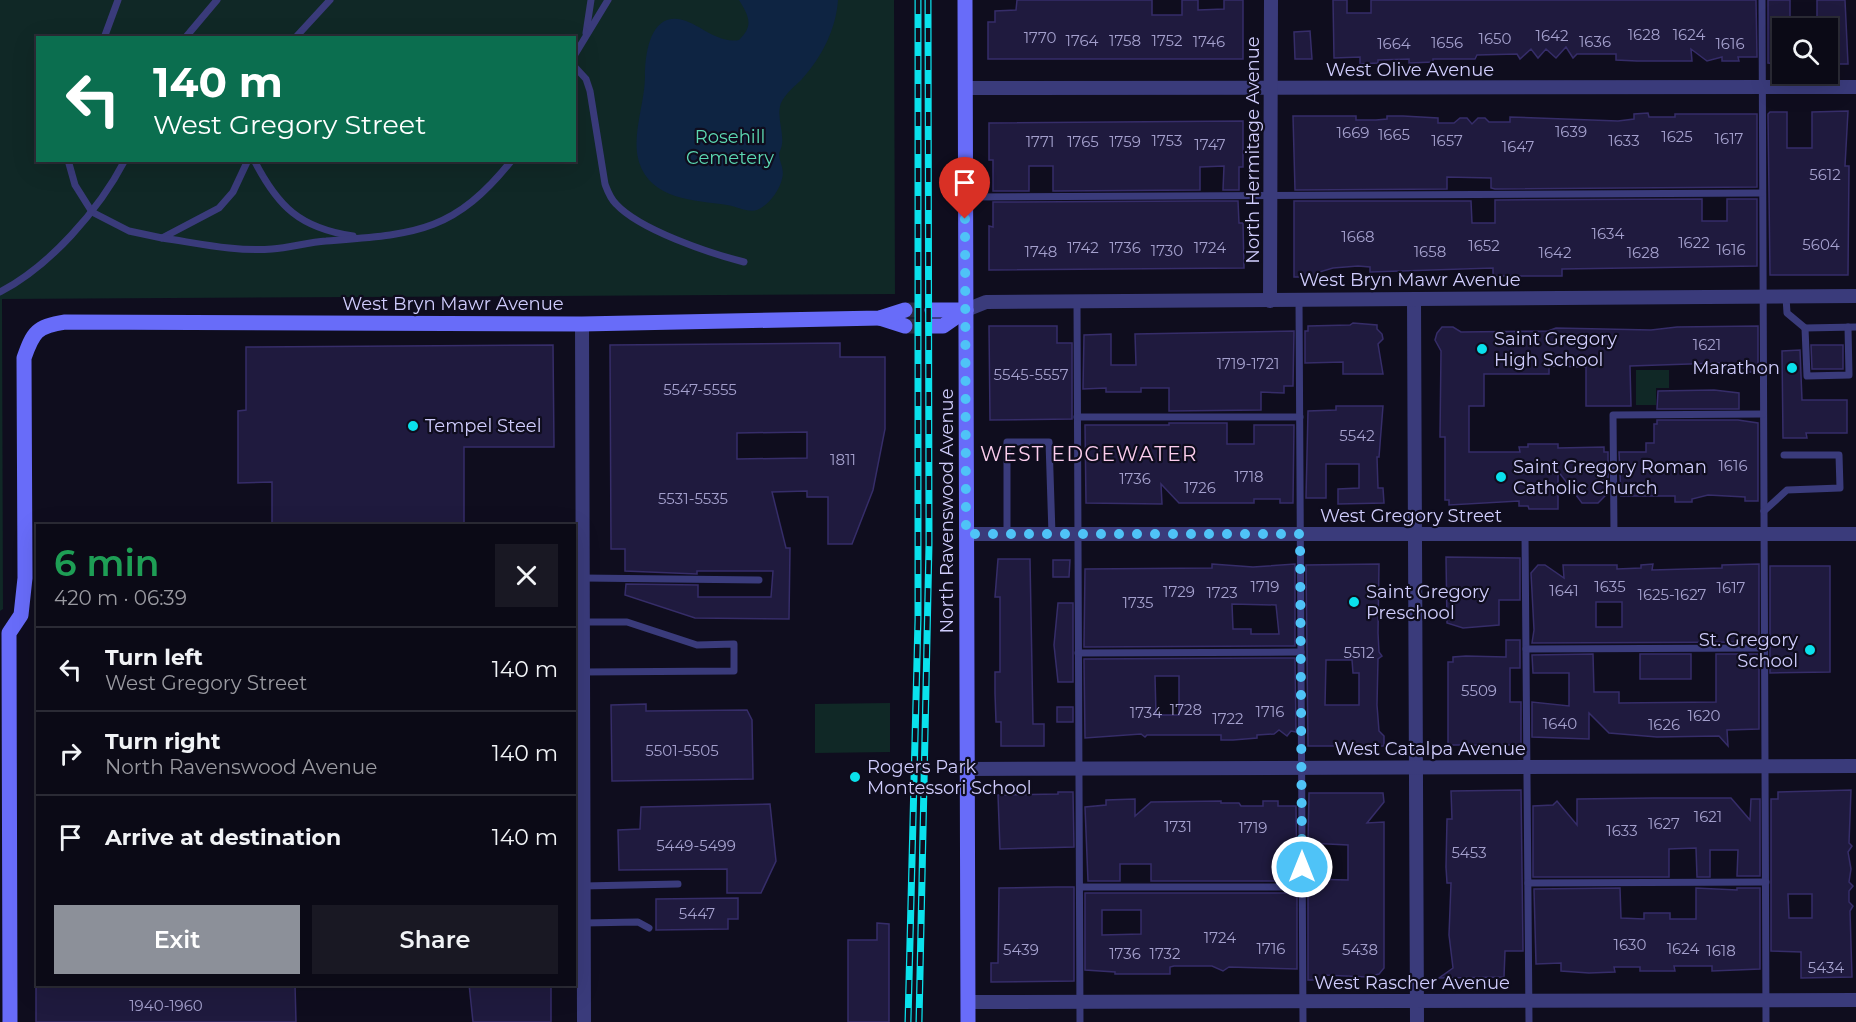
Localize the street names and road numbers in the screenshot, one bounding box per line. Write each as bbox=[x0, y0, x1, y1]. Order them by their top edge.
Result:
street label: North Hermitage Avenue bbox=[1242, 36, 1264, 264]
street label: West Olive Avenue bbox=[1326, 59, 1494, 81]
street label: West Bryn Mawr Avenue bbox=[1299, 269, 1521, 291]
street label: West Bryn Mawr Avenue bbox=[342, 293, 564, 315]
street label: North Ravenswood Avenue bbox=[936, 388, 958, 634]
street label: West Gregory Street bbox=[1320, 505, 1502, 527]
street label: West Catalpa Avenue bbox=[1334, 738, 1526, 760]
street label: West Rascher Avenue bbox=[1314, 972, 1510, 994]

